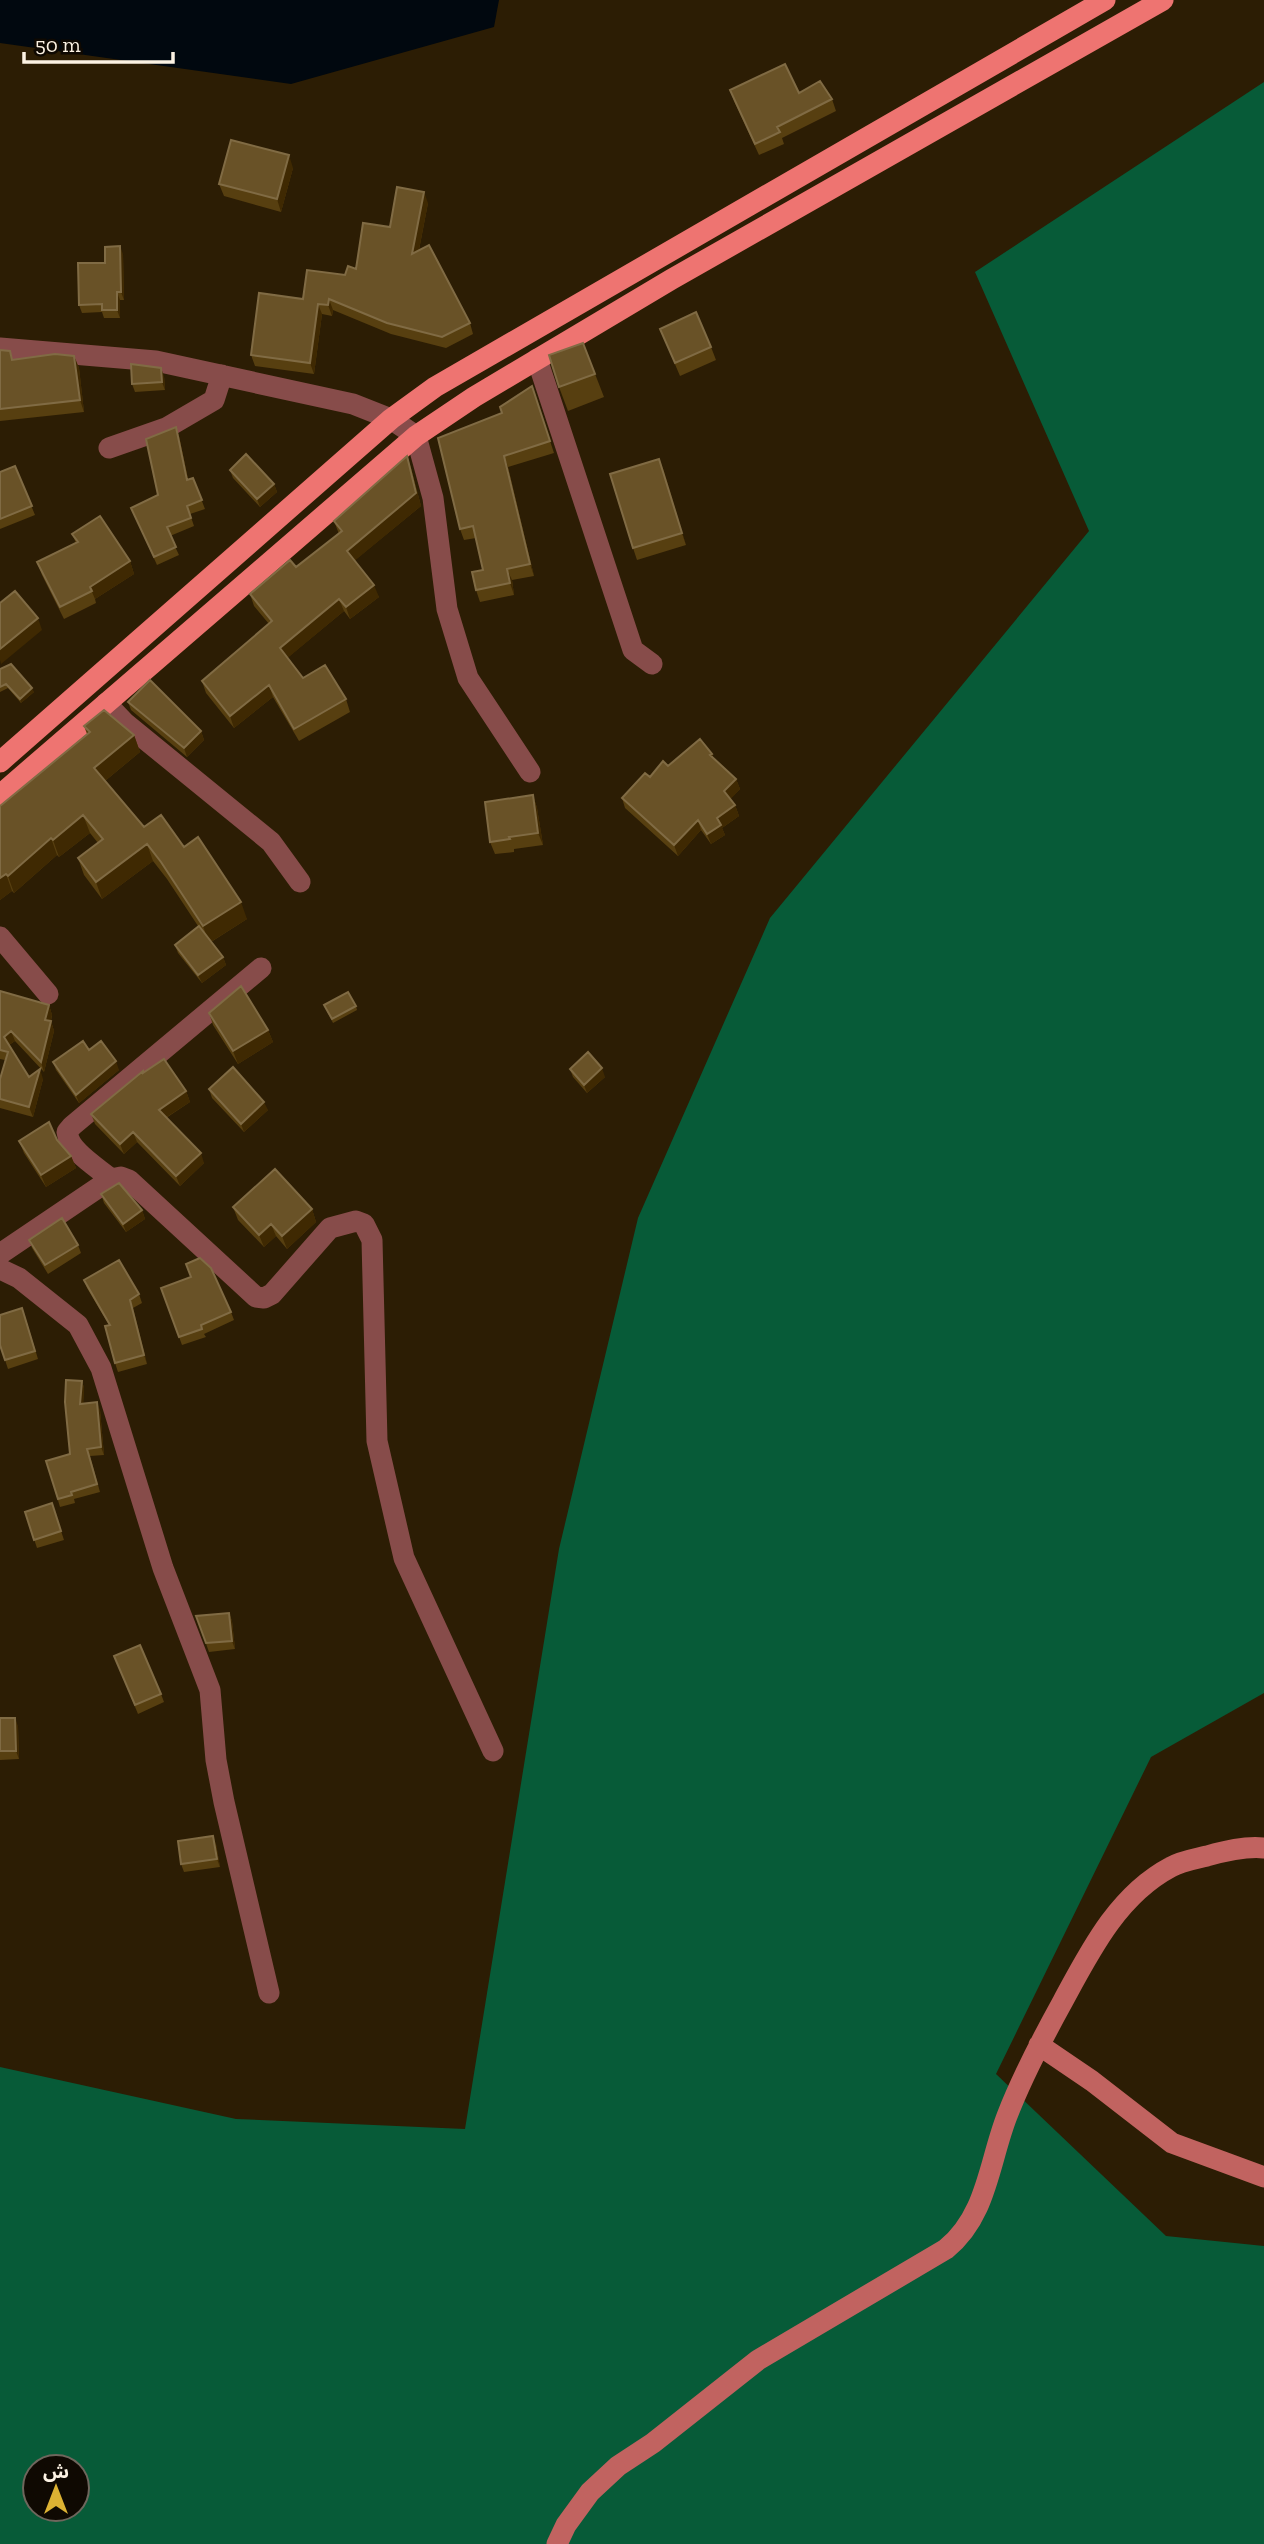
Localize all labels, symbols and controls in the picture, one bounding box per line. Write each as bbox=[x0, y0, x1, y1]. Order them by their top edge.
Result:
scale bar bbox=[24, 21, 173, 65]
text: 50 m bbox=[35, 32, 81, 57]
north arrow bbox=[21, 2453, 91, 2523]
text: ش bbox=[43, 2460, 69, 2483]

